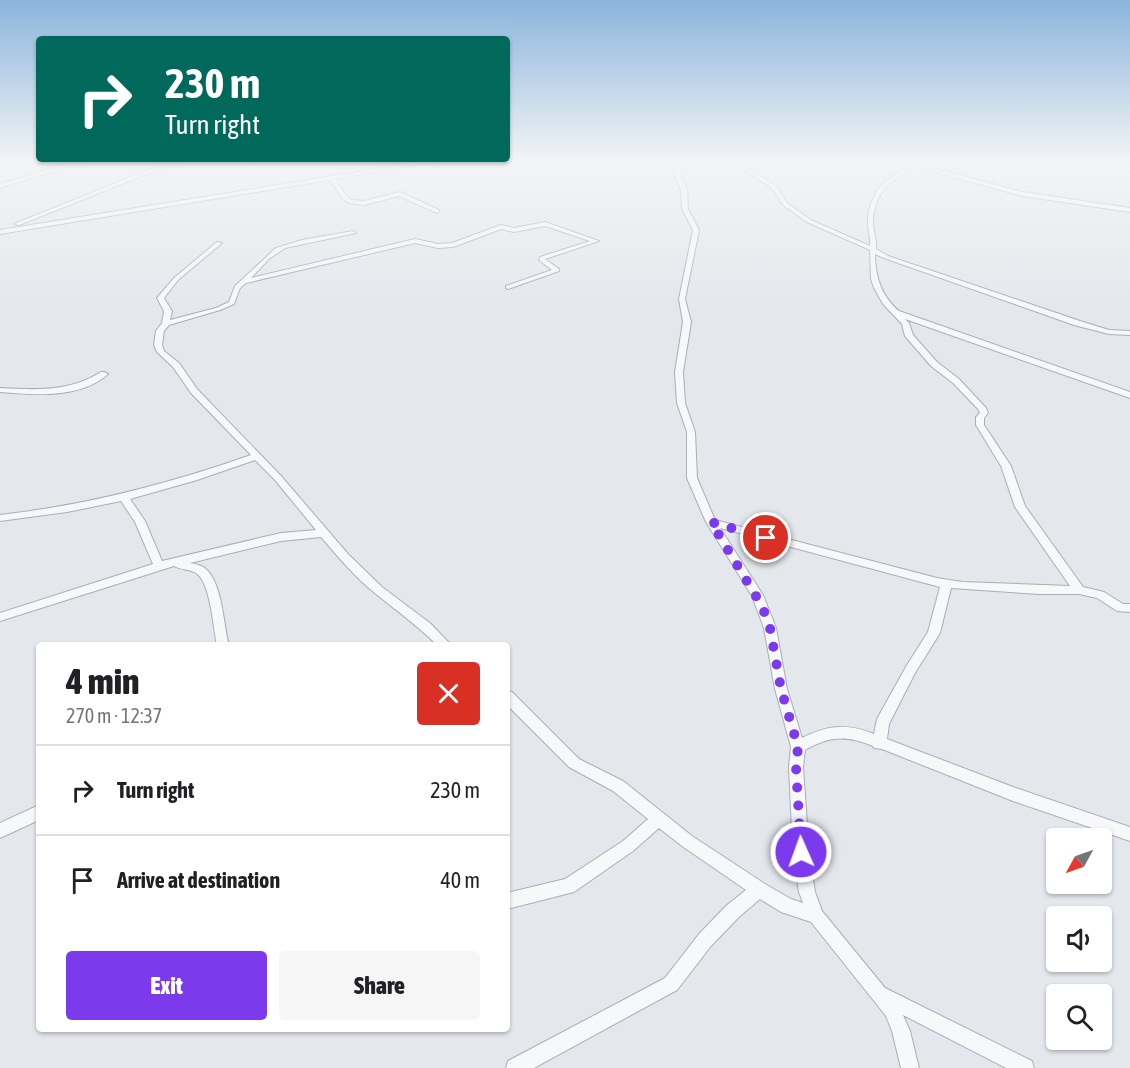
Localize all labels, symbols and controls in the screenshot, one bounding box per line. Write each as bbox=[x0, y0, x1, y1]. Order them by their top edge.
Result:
text: 230 m bbox=[165, 59, 260, 107]
icon: right bbox=[66, 60, 144, 138]
text: Turn right bbox=[165, 109, 260, 140]
pin bbox=[740, 512, 791, 563]
icon: arrive bbox=[749, 521, 782, 554]
text: 4 min bbox=[66, 660, 140, 702]
button: close bbox=[417, 662, 480, 725]
text: 270 m · 12:37 bbox=[66, 704, 162, 727]
icon: right bbox=[66, 774, 99, 807]
text: Turn right bbox=[117, 777, 194, 803]
text: 230 m bbox=[430, 777, 480, 803]
position arrow bbox=[769, 820, 833, 884]
north arrow bbox=[1046, 828, 1112, 894]
map controls bbox=[1046, 828, 1112, 1050]
icon: arrive bbox=[66, 864, 99, 897]
text: Arrive at destination bbox=[117, 867, 280, 893]
text: 40 m bbox=[440, 867, 480, 893]
button: sound bbox=[1046, 906, 1112, 972]
button: Exit bbox=[66, 951, 267, 1020]
button: Share bbox=[279, 951, 480, 1020]
button: search bbox=[1046, 984, 1112, 1050]

